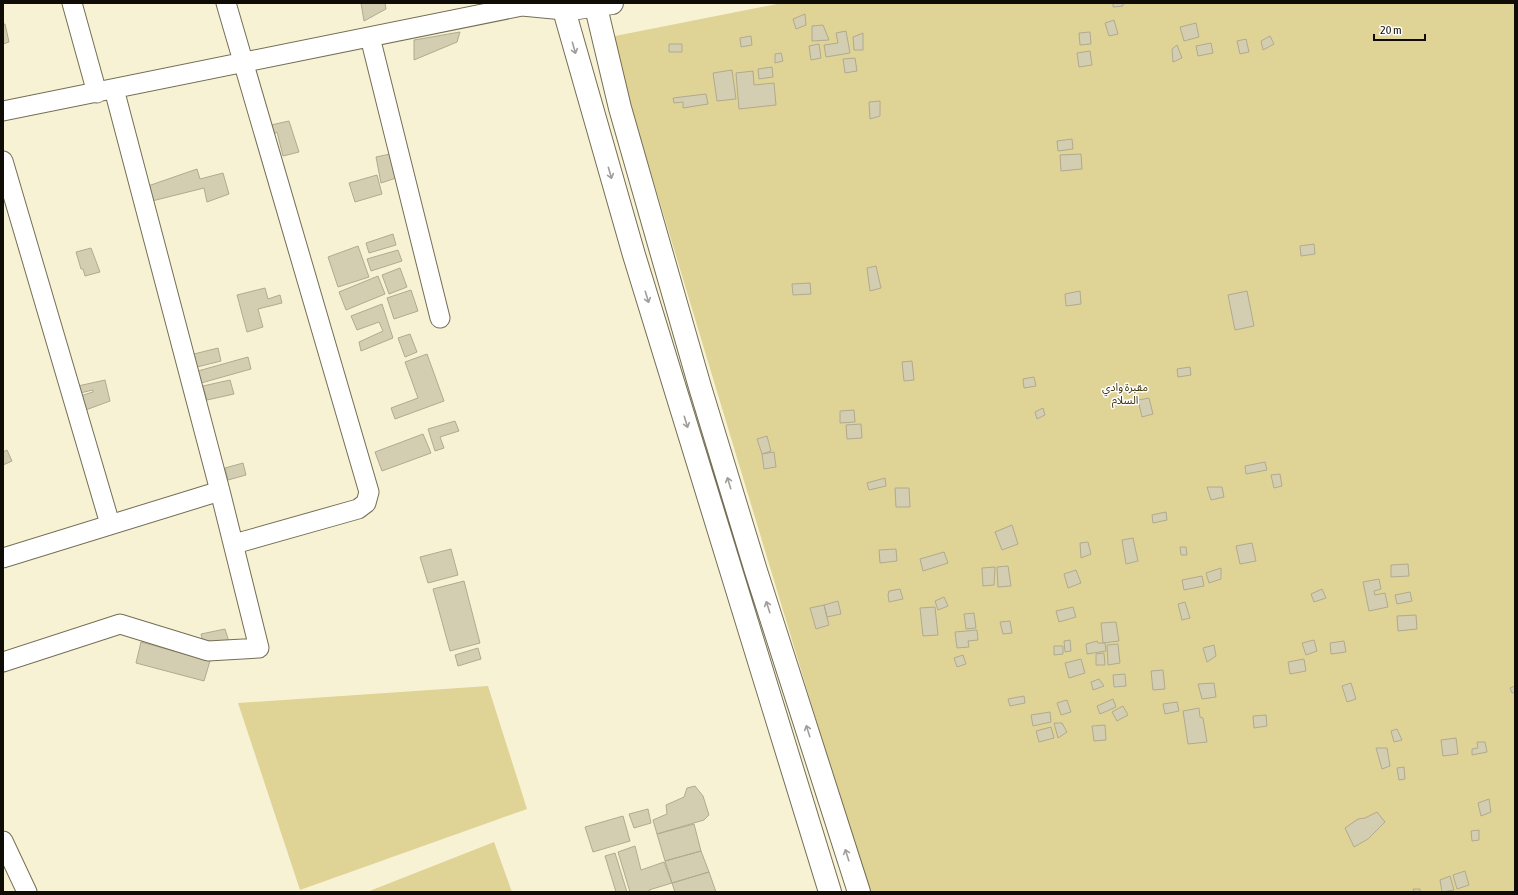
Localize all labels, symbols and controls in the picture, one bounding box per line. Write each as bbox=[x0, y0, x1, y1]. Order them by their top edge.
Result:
scale bar bbox=[1374, 16, 1425, 42]
text: 20 m bbox=[1380, 23, 1402, 37]
one-way arrow bbox=[571, 41, 579, 54]
one-way arrow bbox=[607, 166, 615, 179]
one-way arrow bbox=[644, 291, 651, 304]
park label: مقبرة وادي السلام bbox=[1102, 381, 1148, 408]
one-way arrow bbox=[683, 415, 690, 428]
one-way arrow bbox=[725, 477, 732, 490]
one-way arrow bbox=[763, 602, 771, 614]
one-way arrow bbox=[804, 725, 811, 738]
one-way arrow bbox=[843, 849, 850, 862]

